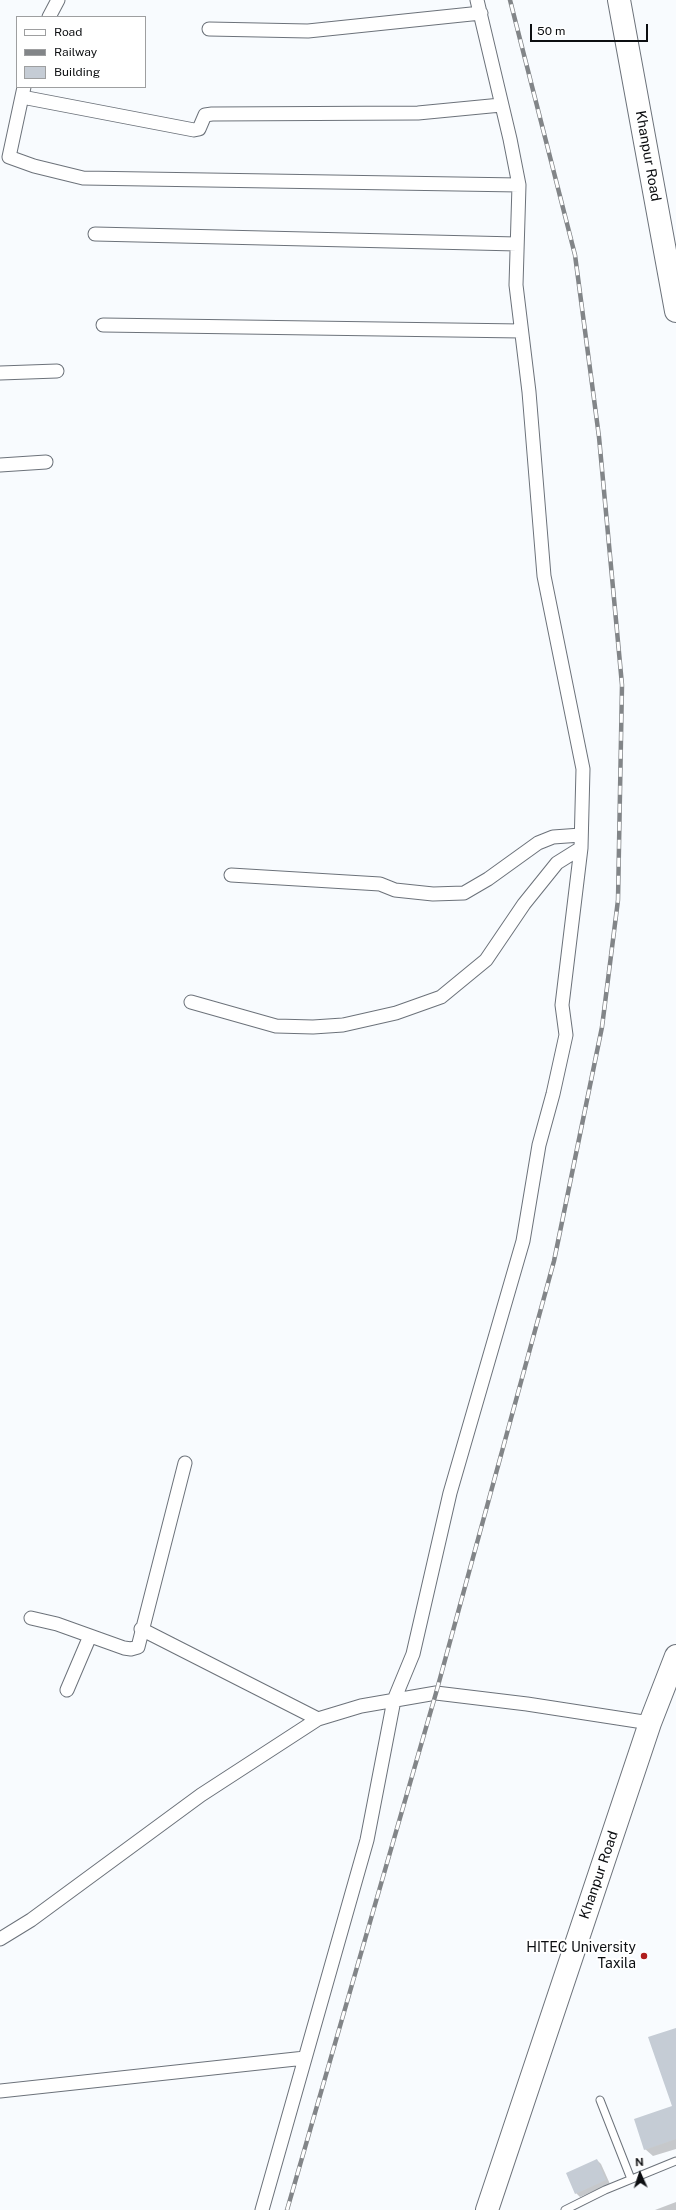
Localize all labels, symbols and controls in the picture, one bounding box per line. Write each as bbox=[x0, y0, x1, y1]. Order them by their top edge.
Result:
legend bbox=[16, 16, 146, 88]
scale bar bbox=[532, 16, 650, 42]
text: 50 m bbox=[537, 24, 565, 38]
text: Road bbox=[54, 25, 82, 39]
text: Railway bbox=[54, 45, 97, 59]
text: Building bbox=[54, 65, 100, 79]
street label: Khanpur Road bbox=[632, 109, 664, 203]
street label: Khanpur Road bbox=[576, 1829, 622, 1921]
place label: HITEC University Taxila bbox=[526, 1940, 636, 1972]
marker: HITEC University Taxila bbox=[639, 1951, 649, 1961]
north arrow bbox=[620, 2154, 660, 2194]
text: N bbox=[635, 2156, 644, 2168]

